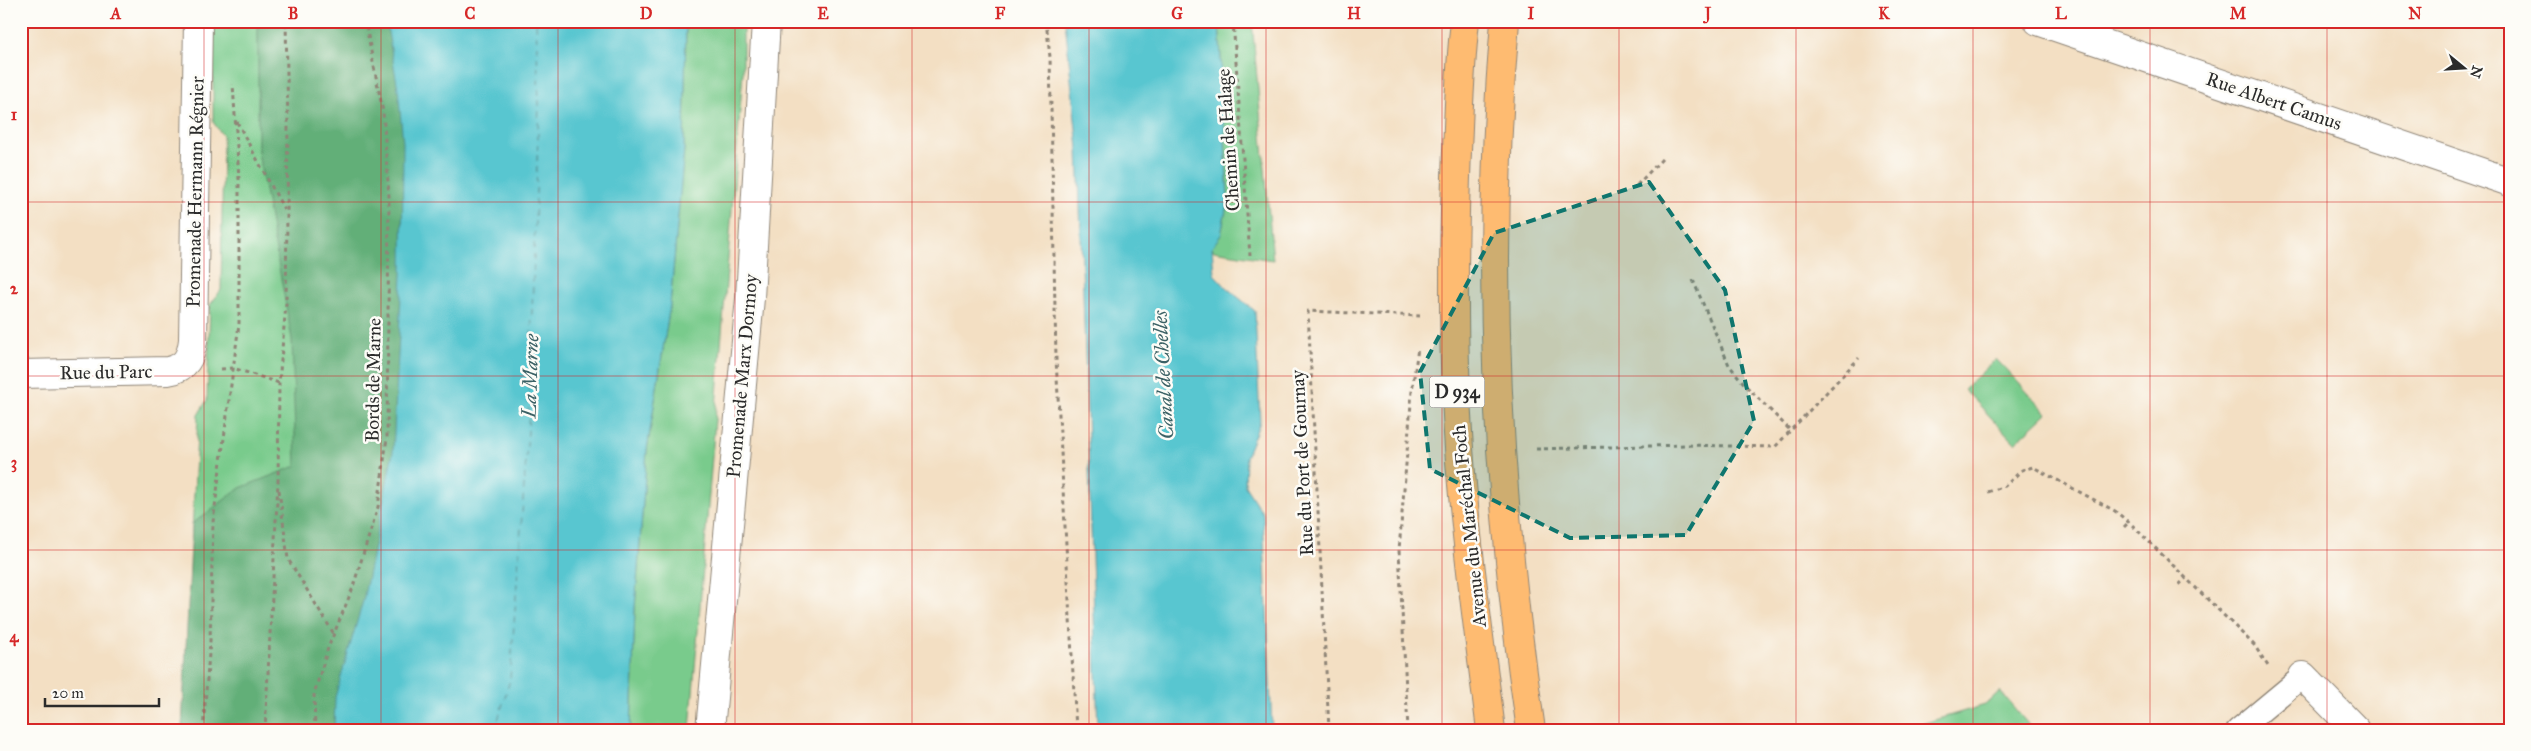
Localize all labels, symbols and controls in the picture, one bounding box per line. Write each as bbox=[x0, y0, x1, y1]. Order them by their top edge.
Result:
text: A bbox=[110, 4, 122, 23]
text: B bbox=[288, 4, 298, 23]
text: C bbox=[465, 4, 476, 23]
text: D bbox=[640, 4, 653, 23]
text: E bbox=[817, 4, 829, 23]
text: F bbox=[995, 4, 1006, 23]
text: G bbox=[1171, 4, 1183, 23]
text: H bbox=[1347, 4, 1361, 23]
text: I bbox=[1528, 4, 1535, 23]
text: J bbox=[1703, 4, 1712, 24]
text: K bbox=[1878, 4, 1890, 23]
text: L bbox=[2055, 4, 2067, 23]
text: M bbox=[2230, 4, 2247, 23]
text: N bbox=[2408, 4, 2422, 23]
north arrow bbox=[2438, 42, 2488, 92]
text: N bbox=[2466, 64, 2486, 80]
street label: Rue Albert Camus bbox=[2203, 67, 2345, 135]
street label: Chemin de Halage bbox=[1212, 68, 1245, 212]
street label: Promenade Hermann Régnier bbox=[181, 75, 210, 308]
text: 1 bbox=[11, 105, 18, 124]
street label: Promenade Marx Dormoy bbox=[722, 272, 762, 479]
text: 2 bbox=[10, 279, 19, 298]
water label: Canal de Chelles bbox=[1148, 309, 1178, 440]
street label: Bords de Marne bbox=[360, 318, 386, 442]
water label: La Marne bbox=[517, 333, 543, 419]
street label: Rue du Parc bbox=[59, 360, 153, 384]
street label: Rue du Port de Gournay bbox=[1286, 368, 1318, 557]
road number: D 934 bbox=[1430, 377, 1484, 408]
street label: Avenue du Maréchal Foch bbox=[1447, 423, 1491, 629]
text: 3 bbox=[11, 453, 17, 473]
text: 4 bbox=[10, 627, 20, 647]
scale bar bbox=[45, 676, 159, 708]
text: 20 m bbox=[52, 684, 84, 702]

